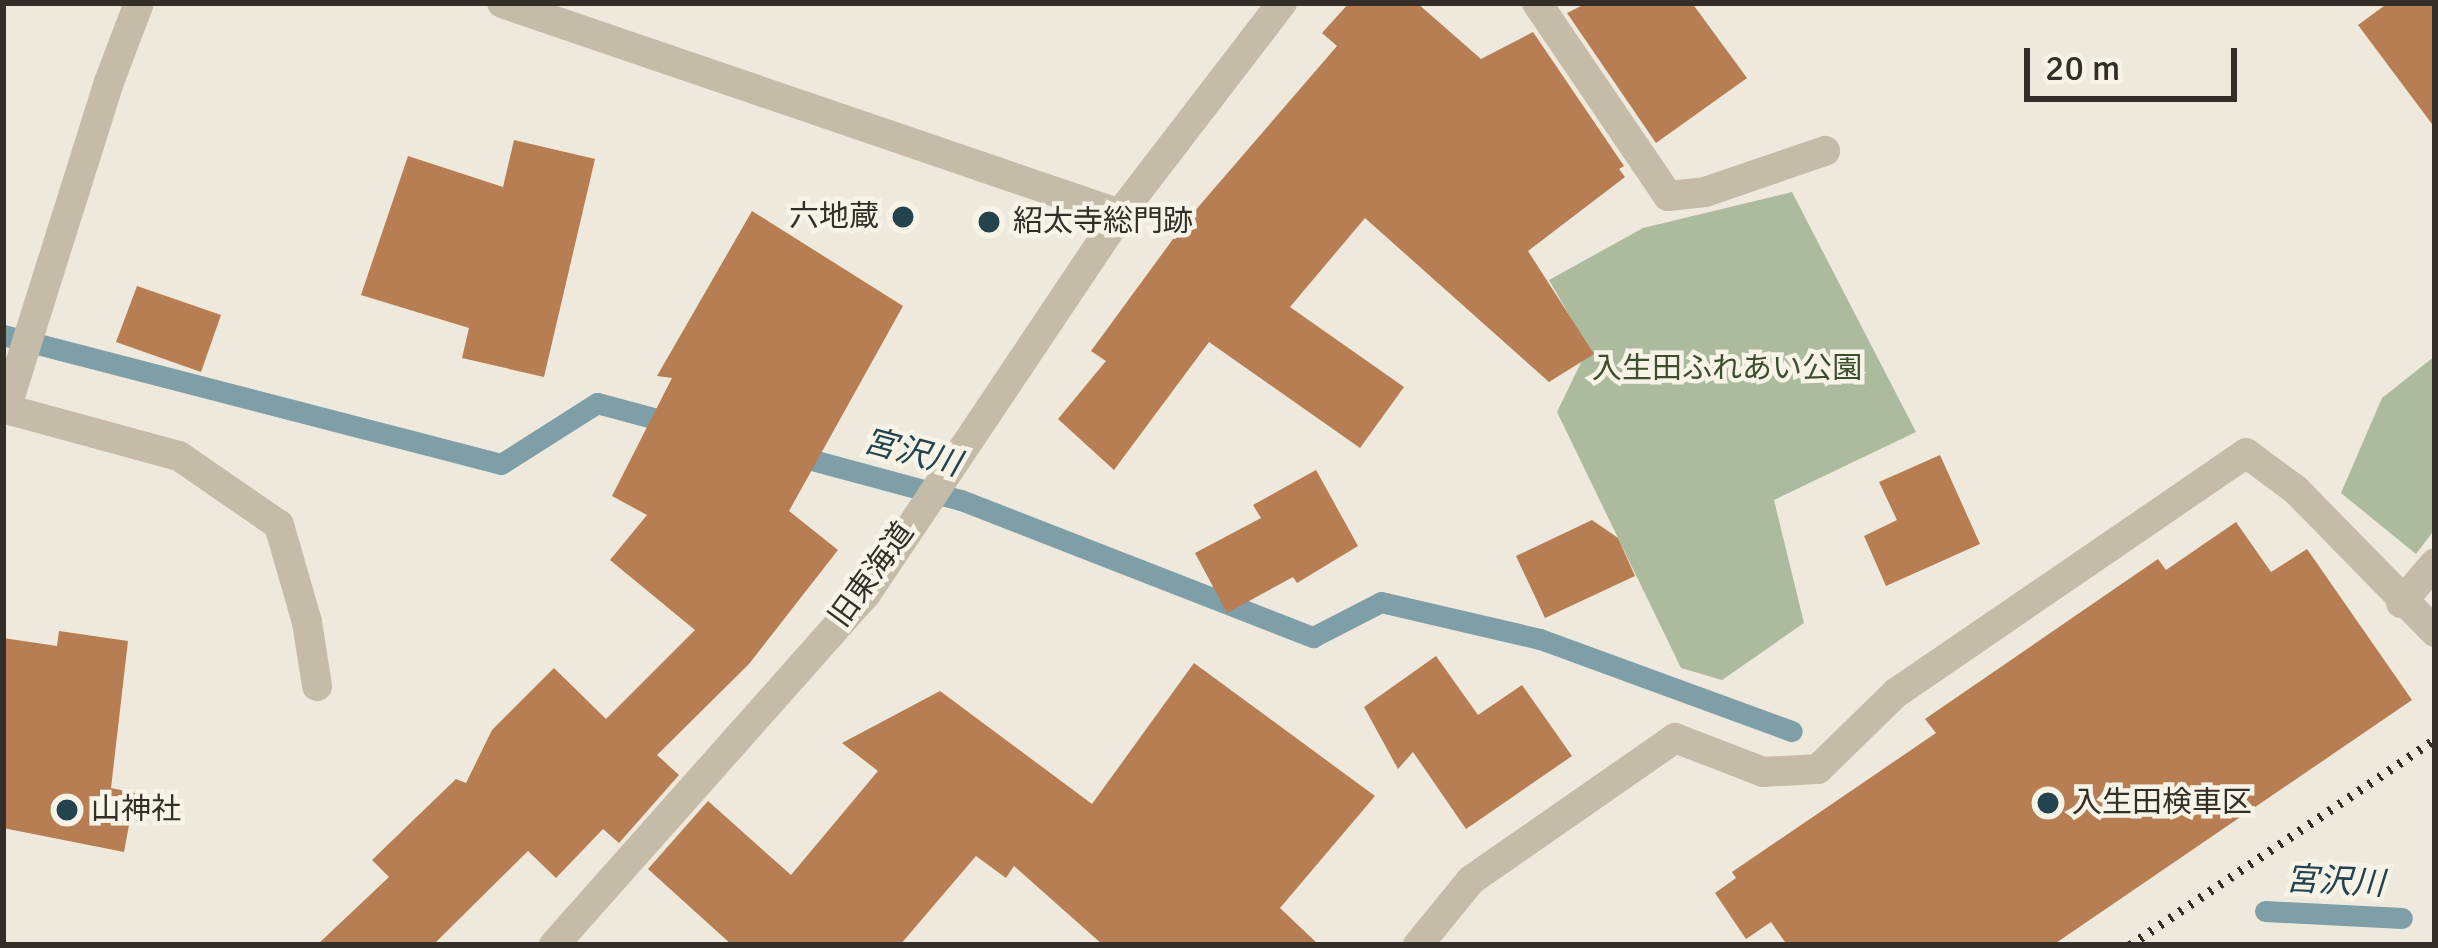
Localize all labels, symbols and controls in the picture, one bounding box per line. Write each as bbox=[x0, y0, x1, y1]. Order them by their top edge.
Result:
scale bar bbox=[2030, 24, 2243, 98]
text: 20 m bbox=[2045, 46, 2121, 91]
place label: 六地蔵 bbox=[789, 199, 879, 235]
marker: 六地蔵 bbox=[890, 204, 916, 230]
place label: 紹太寺総門跡 bbox=[1013, 204, 1193, 240]
marker: 紹太寺総門跡 bbox=[976, 209, 1002, 235]
park label: 入生田ふれあい公園 bbox=[1592, 351, 1862, 387]
water label: 宮沢川 bbox=[859, 421, 965, 485]
street label: 旧東海道 bbox=[822, 516, 922, 634]
place label: 入生田検車区 bbox=[2072, 785, 2252, 821]
marker: 入生田検車区 bbox=[2035, 790, 2061, 816]
place label: 山神社 bbox=[91, 792, 181, 828]
marker: 山神社 bbox=[54, 797, 80, 823]
water label: 宮沢川 bbox=[2285, 860, 2385, 904]

